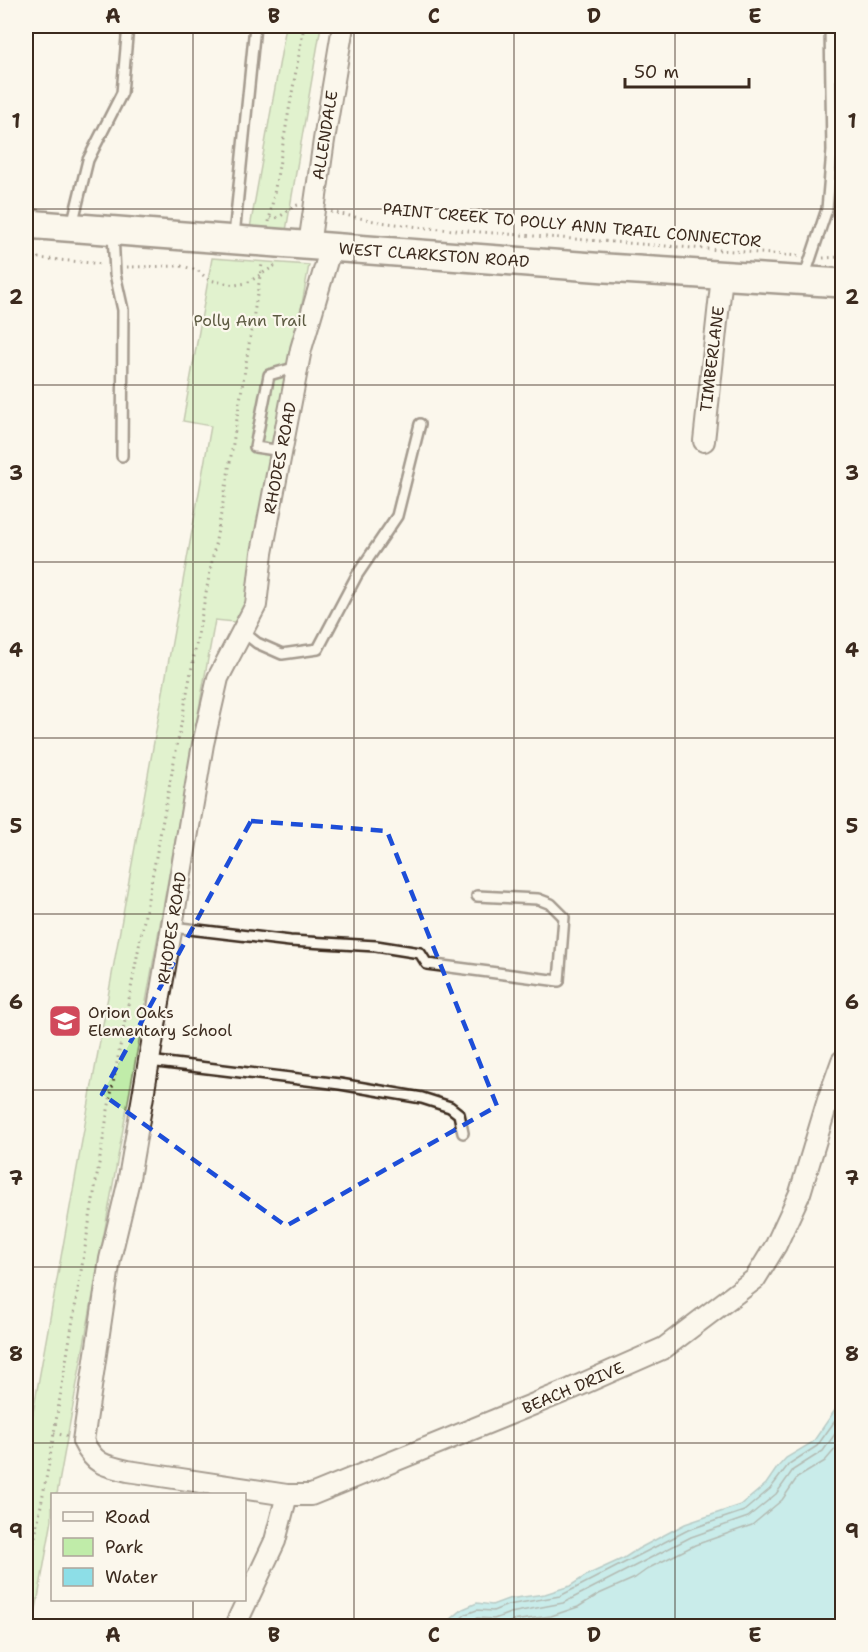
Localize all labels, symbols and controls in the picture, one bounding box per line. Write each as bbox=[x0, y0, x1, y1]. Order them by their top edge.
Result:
text: A bbox=[105, 3, 121, 29]
text: B bbox=[268, 3, 280, 29]
text: C bbox=[428, 3, 440, 29]
text: D bbox=[587, 3, 601, 29]
text: E bbox=[748, 3, 762, 29]
scale bar bbox=[625, 51, 750, 89]
text: 50 m bbox=[634, 60, 679, 84]
street label: ALLENDALE bbox=[308, 89, 342, 181]
text: 1 bbox=[11, 108, 21, 134]
text: 1 bbox=[847, 108, 857, 134]
street label: PAINT CREEK TO POLLY ANN TRAIL CONNECTOR bbox=[382, 198, 762, 252]
street label: WEST CLARKSTON ROAD bbox=[338, 238, 530, 272]
text: 2 bbox=[9, 284, 23, 310]
text: 2 bbox=[845, 284, 859, 310]
street label: TIMBERLANE bbox=[695, 305, 729, 413]
park label: Polly Ann Trail bbox=[194, 310, 307, 331]
street label: RHODES ROAD bbox=[259, 400, 301, 516]
text: 3 bbox=[9, 460, 23, 486]
text: 3 bbox=[845, 460, 859, 486]
text: 4 bbox=[9, 637, 23, 663]
text: 4 bbox=[845, 637, 859, 663]
text: 5 bbox=[10, 813, 22, 839]
text: 5 bbox=[846, 813, 858, 839]
street label: RHODES ROAD bbox=[153, 870, 191, 986]
text: 6 bbox=[9, 989, 23, 1015]
text: 6 bbox=[845, 989, 859, 1015]
place label: Orion Oaks Elementary School bbox=[88, 1002, 232, 1041]
school or university icon: Orion Oaks Elementary School bbox=[47, 1003, 83, 1039]
text: 7 bbox=[9, 1165, 23, 1191]
text: 7 bbox=[845, 1165, 859, 1191]
text: 8 bbox=[9, 1341, 23, 1367]
text: 8 bbox=[845, 1341, 859, 1367]
street label: BEACH DRIVE bbox=[519, 1357, 627, 1419]
legend bbox=[51, 1493, 246, 1601]
text: Road bbox=[105, 1505, 150, 1529]
text: 9 bbox=[9, 1518, 23, 1544]
text: 9 bbox=[845, 1518, 859, 1544]
text: Park bbox=[105, 1535, 144, 1559]
text: Water bbox=[105, 1565, 158, 1589]
text: A bbox=[105, 1622, 121, 1648]
text: B bbox=[268, 1622, 280, 1648]
text: C bbox=[428, 1622, 440, 1648]
text: D bbox=[587, 1622, 601, 1648]
text: E bbox=[748, 1622, 762, 1648]

